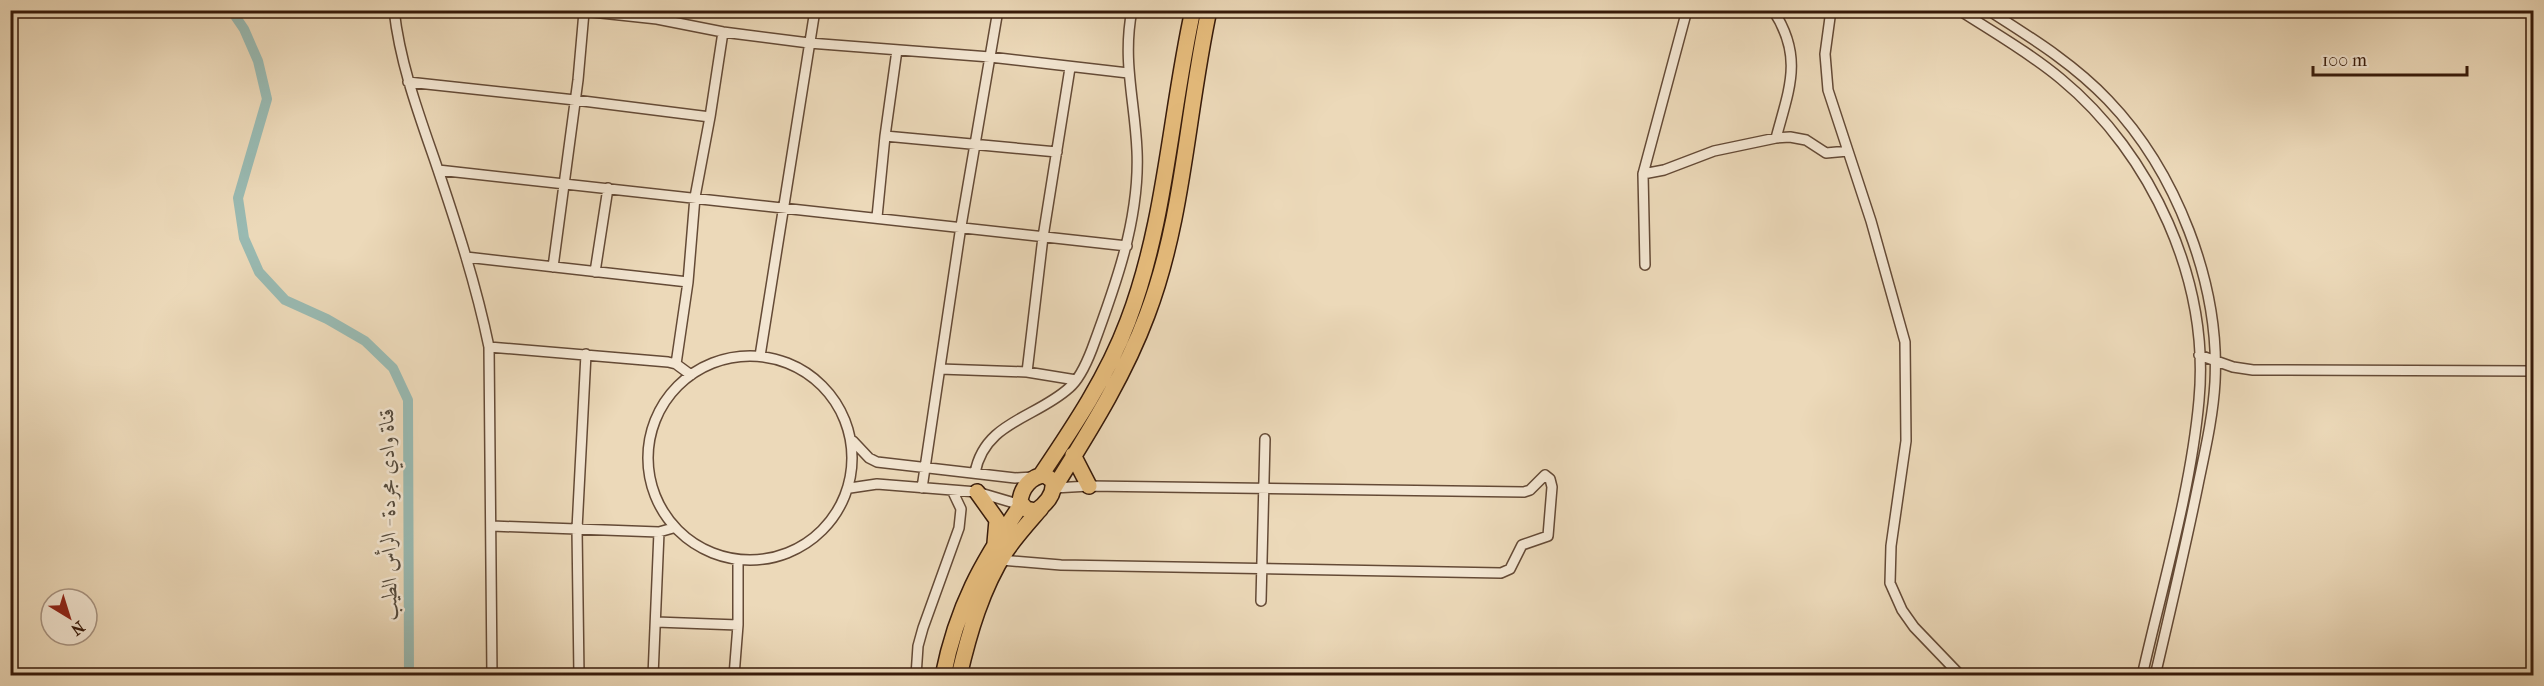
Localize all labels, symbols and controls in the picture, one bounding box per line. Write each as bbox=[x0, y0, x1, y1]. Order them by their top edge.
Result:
scale bar bbox=[2313, 39, 2468, 77]
text: 100 m bbox=[2322, 50, 2367, 71]
water label: قناة وادي مجردة - الرأس الطيب bbox=[371, 407, 406, 621]
north arrow bbox=[39, 587, 99, 647]
text: N bbox=[67, 617, 89, 640]

